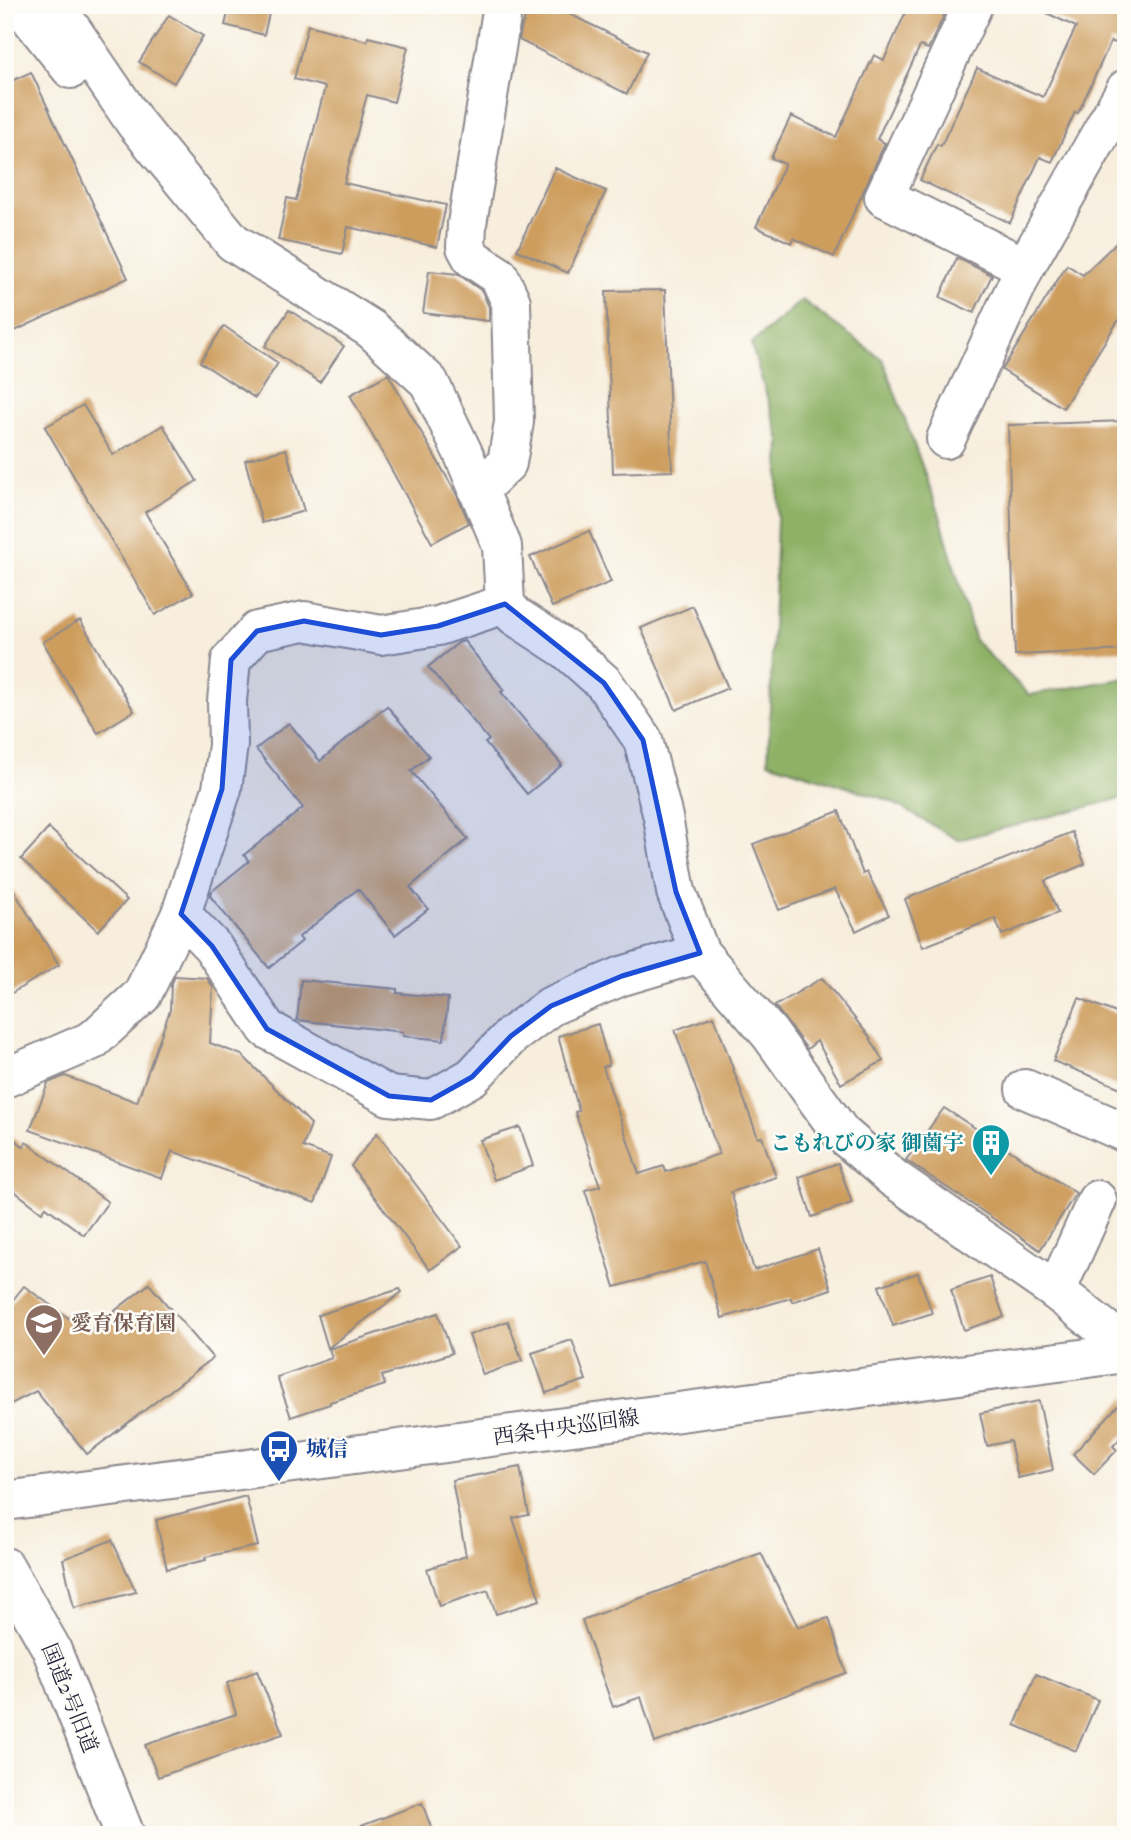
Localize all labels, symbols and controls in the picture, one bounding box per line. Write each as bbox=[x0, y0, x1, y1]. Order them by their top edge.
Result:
building icon: こもれびの家 御薗宇 bbox=[970, 1122, 1012, 1177]
place label: こもれびの家 御薗宇 bbox=[770, 1131, 964, 1155]
school or university icon: 愛育保育園 bbox=[23, 1302, 65, 1357]
place label: 愛育保育園 bbox=[71, 1311, 176, 1335]
street label: 西条中央巡回線 bbox=[492, 1405, 640, 1449]
bus stop icon: 城信 bbox=[258, 1428, 300, 1483]
place label: 城信 bbox=[306, 1437, 348, 1461]
street label: 国道2号旧道 bbox=[37, 1640, 103, 1756]

